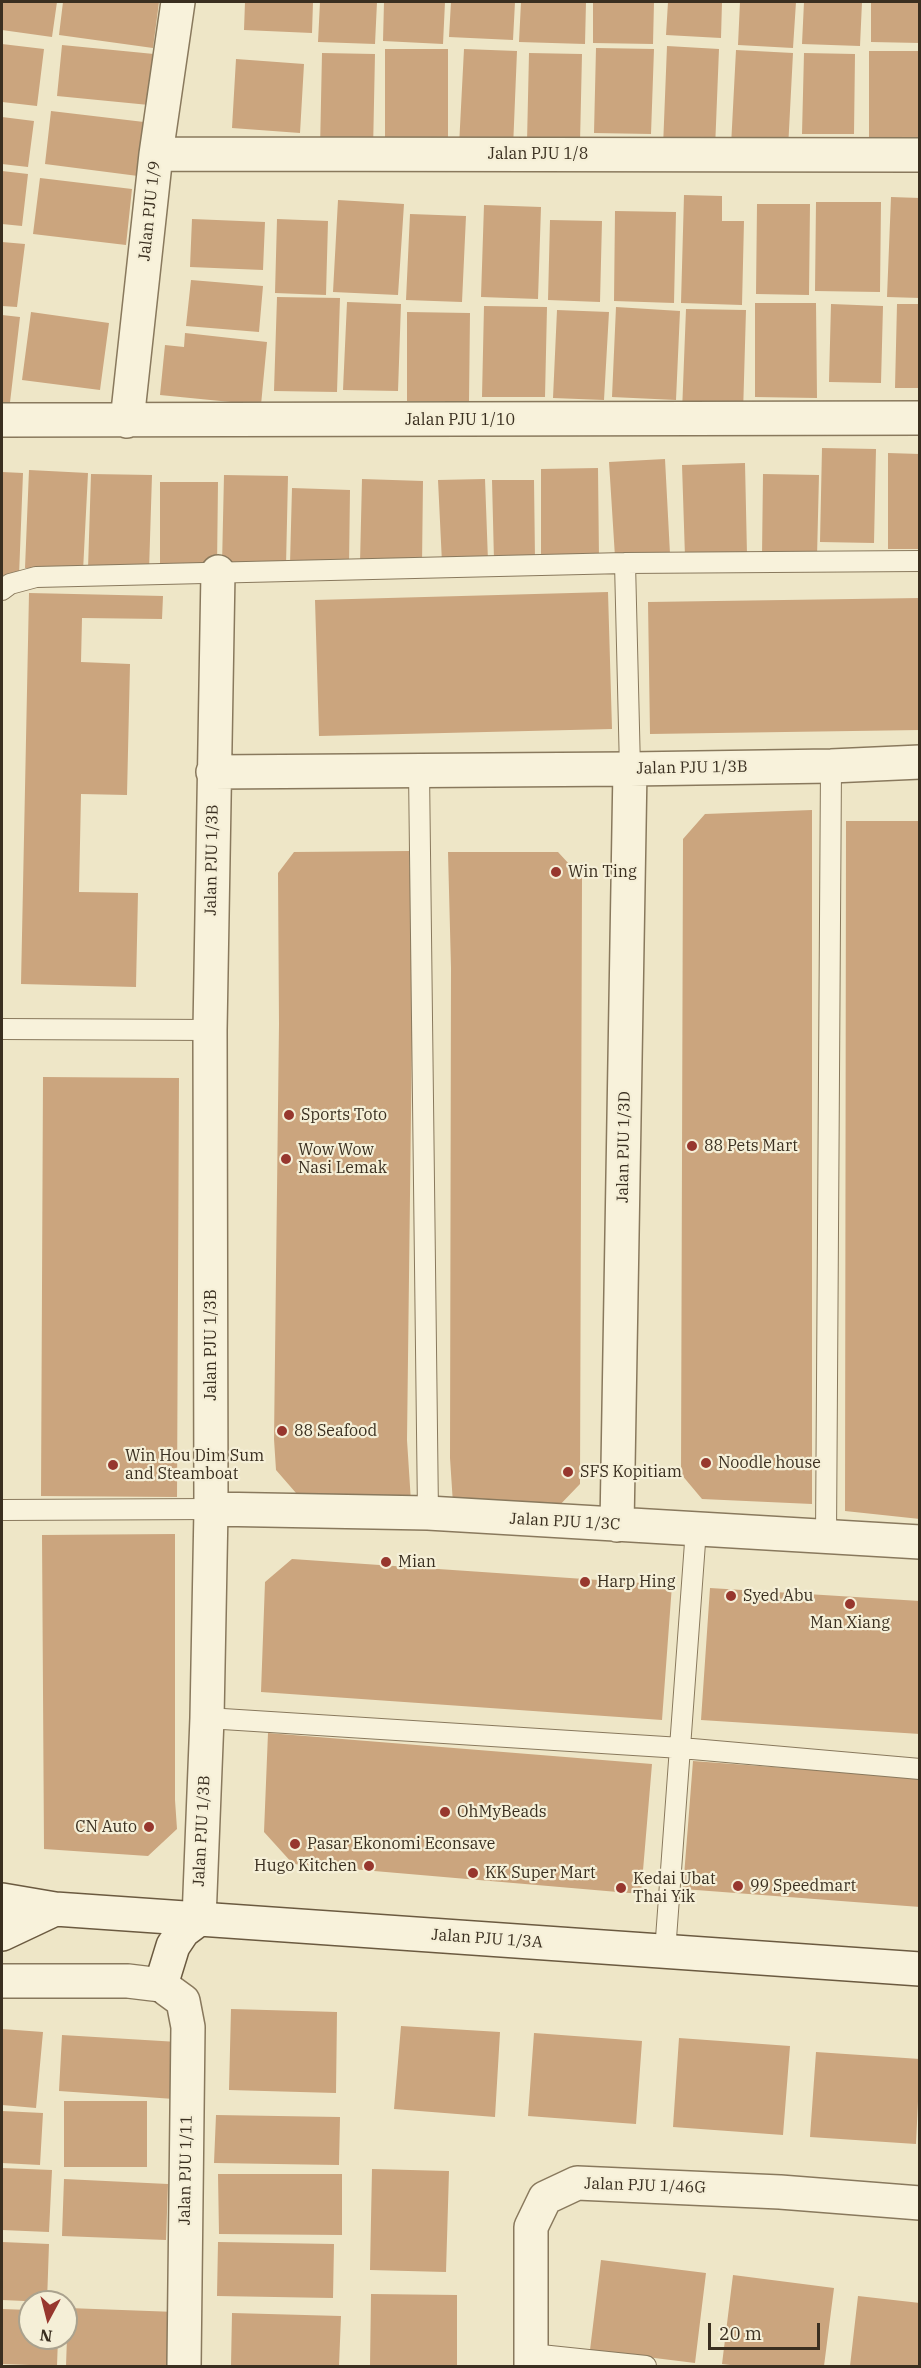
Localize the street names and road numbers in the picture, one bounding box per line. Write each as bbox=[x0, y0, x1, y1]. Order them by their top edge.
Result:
street label: Jalan PJU 1/8 bbox=[488, 144, 588, 164]
street label: Jalan PJU 1/9 bbox=[135, 160, 165, 262]
street label: Jalan PJU 1/10 bbox=[405, 410, 515, 430]
street label: Jalan PJU 1/3B bbox=[636, 757, 748, 779]
street label: Jalan PJU 1/3B bbox=[201, 804, 223, 916]
street label: Jalan PJU 1/3D bbox=[613, 1091, 635, 1203]
street label: Jalan PJU 1/3B bbox=[201, 1289, 221, 1401]
street label: Jalan PJU 1/3C bbox=[509, 1510, 621, 1534]
street label: Jalan PJU 1/3B bbox=[189, 1775, 215, 1887]
street label: Jalan PJU 1/3A bbox=[431, 1926, 543, 1952]
street label: Jalan PJU 1/11 bbox=[175, 2115, 197, 2225]
street label: Jalan PJU 1/46G bbox=[584, 2174, 706, 2198]

